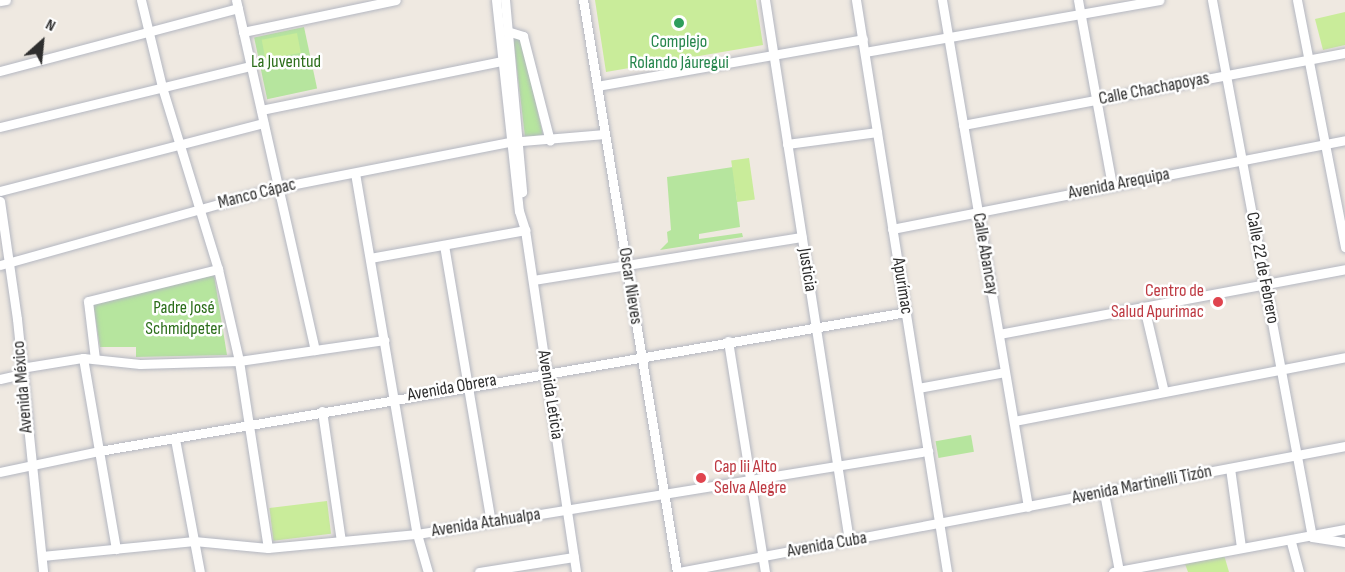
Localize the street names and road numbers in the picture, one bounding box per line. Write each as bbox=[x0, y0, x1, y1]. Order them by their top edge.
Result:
street label: Calle Chachapoyas bbox=[1097, 68, 1211, 110]
street label: Avenida Arequipa bbox=[1066, 164, 1172, 204]
street label: Manco Cápac bbox=[216, 174, 298, 214]
street label: Calle 22 de Febrero bbox=[1241, 210, 1283, 326]
street label: Calle Abancay bbox=[967, 211, 1003, 297]
street label: Oscar Nieves bbox=[613, 246, 647, 326]
street label: Justicia bbox=[793, 247, 821, 293]
street label: Apurímac bbox=[887, 256, 917, 316]
street label: Avenida México bbox=[8, 340, 38, 434]
street label: Avenida Leticia bbox=[532, 349, 568, 441]
street label: Avenida Obrera bbox=[406, 370, 498, 406]
street label: Avenida Martinelli Tizón bbox=[1070, 461, 1214, 509]
street label: Avenida Atahualpa bbox=[430, 504, 542, 542]
street label: Avenida Cuba bbox=[786, 527, 868, 563]

